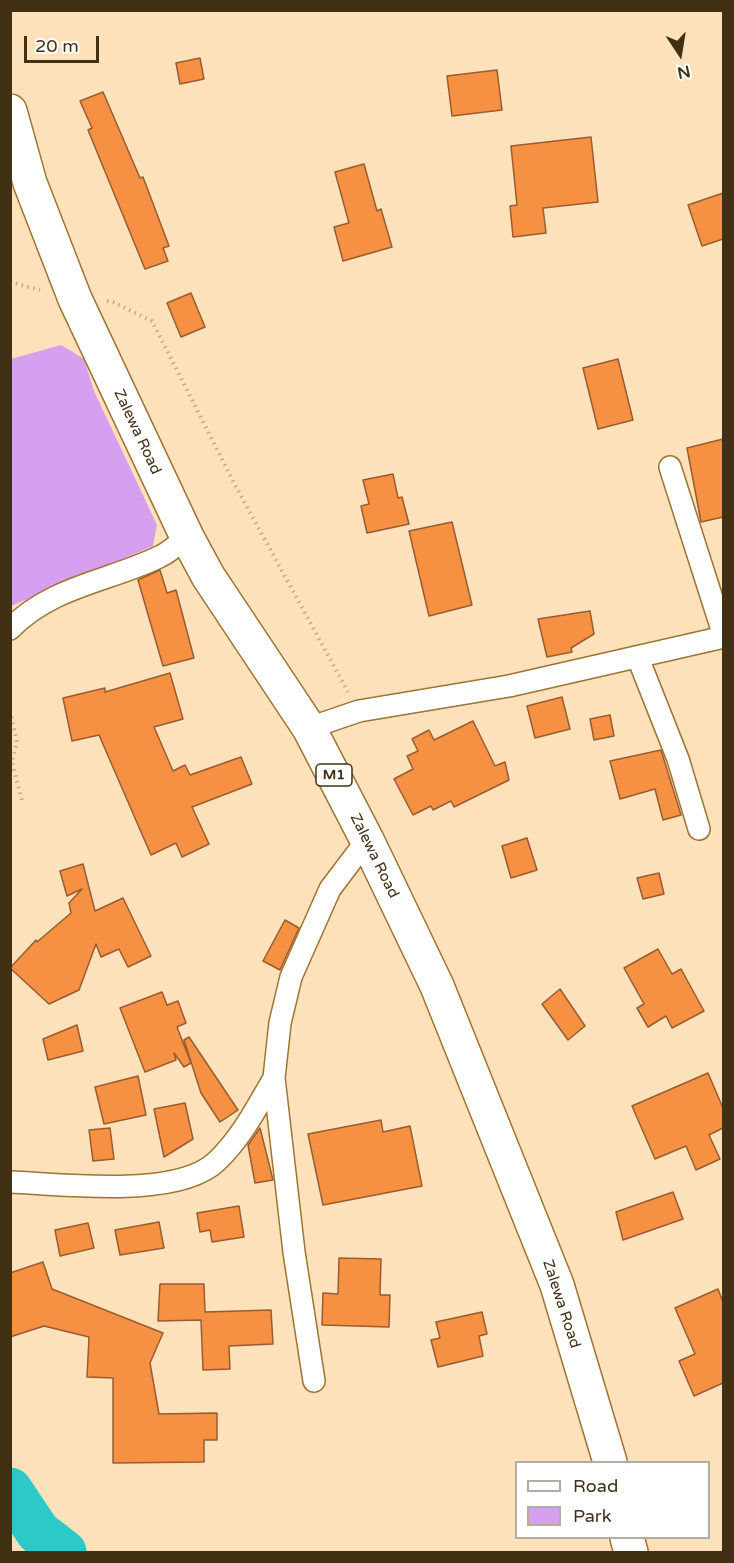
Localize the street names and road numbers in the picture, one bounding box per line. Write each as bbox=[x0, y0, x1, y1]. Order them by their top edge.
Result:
street label: Zalewa Road bbox=[109, 387, 165, 477]
road number: M1 bbox=[316, 764, 352, 786]
street label: Zalewa Road bbox=[346, 811, 402, 901]
street label: Zalewa Road bbox=[538, 1257, 584, 1351]

